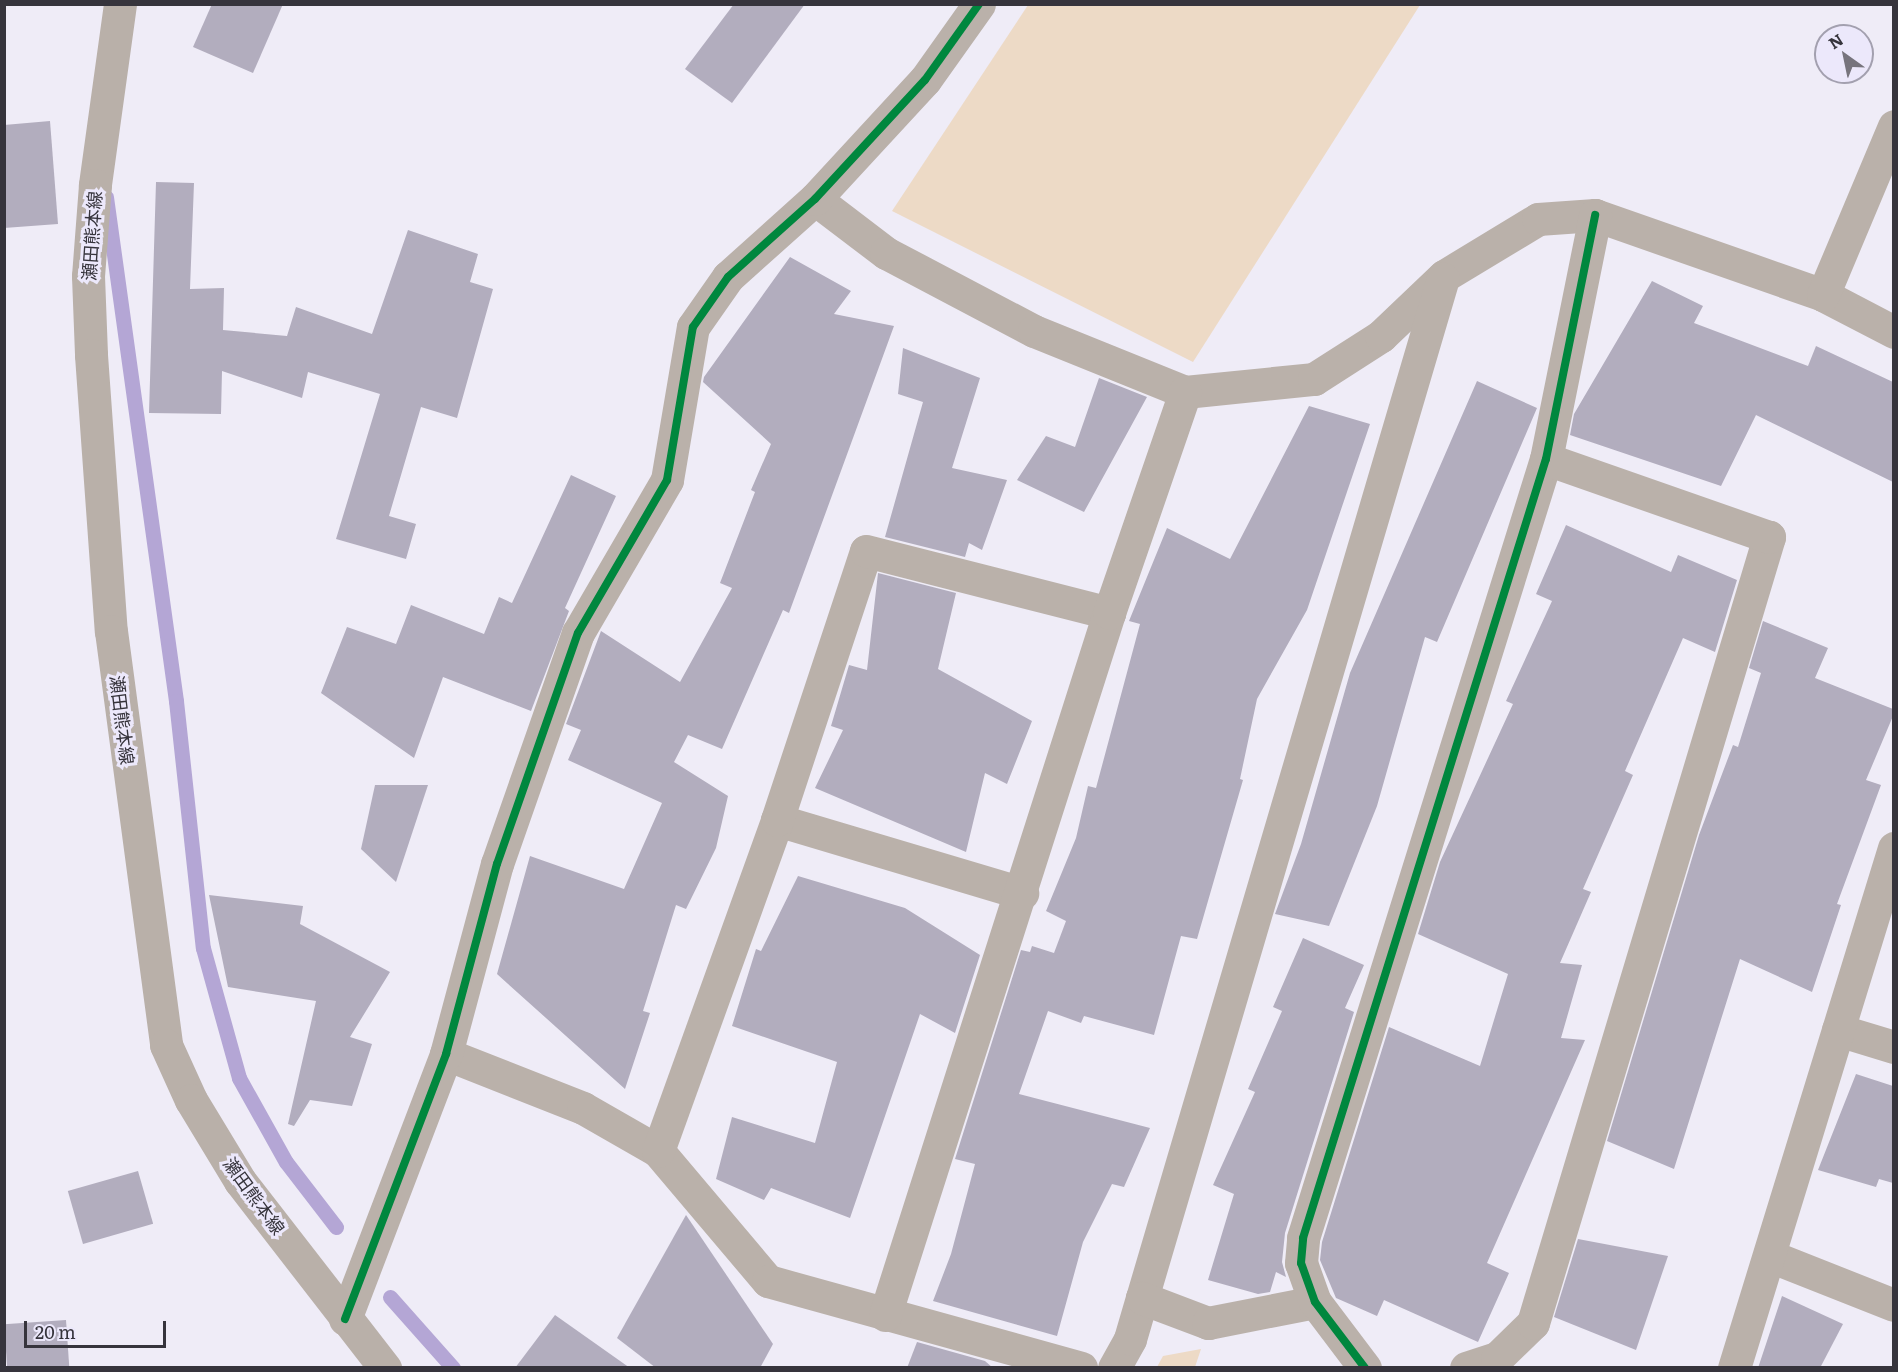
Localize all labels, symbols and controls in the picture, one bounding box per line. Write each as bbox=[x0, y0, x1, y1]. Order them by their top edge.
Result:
north arrow bbox=[1814, 24, 1874, 84]
text: N bbox=[1823, 27, 1847, 54]
street label: 瀬田熊本線 bbox=[78, 190, 106, 282]
street label: 瀬田熊本線 bbox=[106, 674, 138, 766]
street label: 瀬田熊本線 bbox=[219, 1153, 289, 1239]
scale bar bbox=[27, 1309, 170, 1347]
text: 20 m bbox=[35, 1318, 76, 1345]

